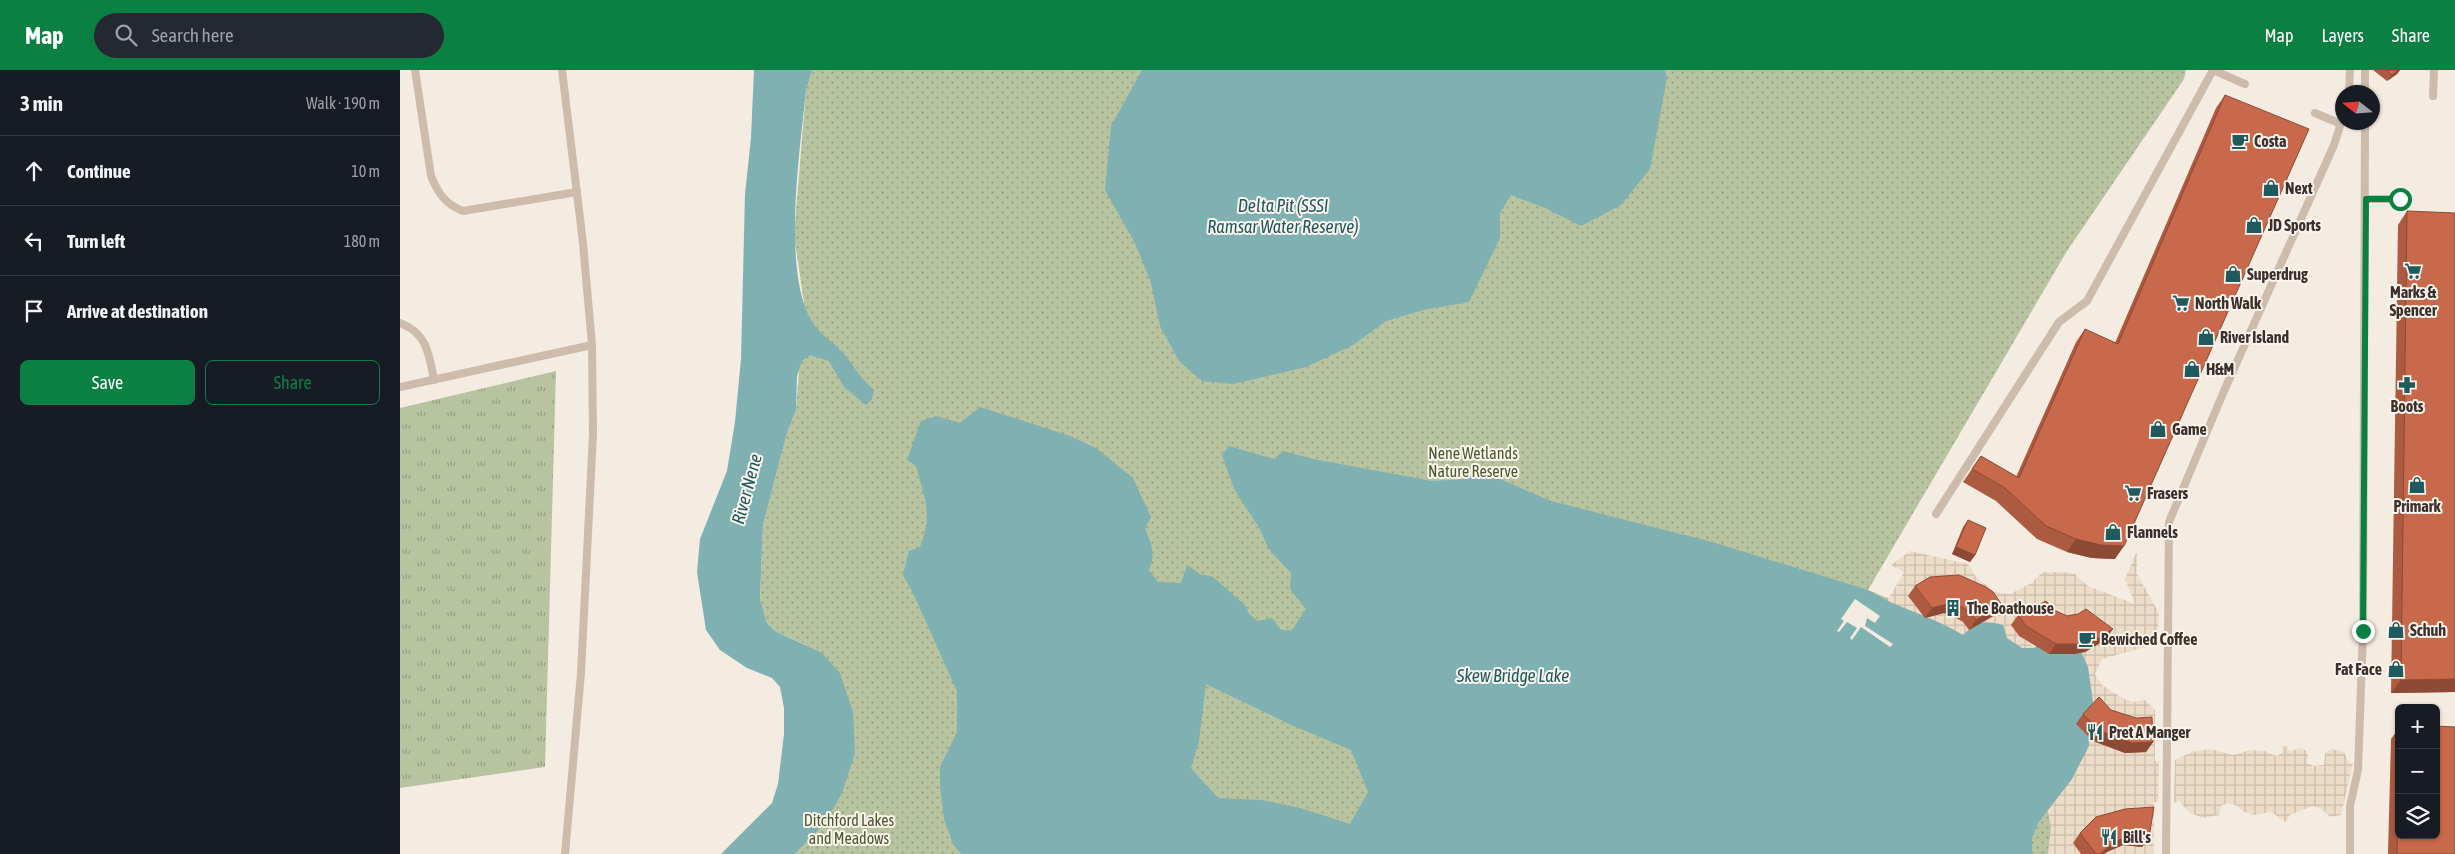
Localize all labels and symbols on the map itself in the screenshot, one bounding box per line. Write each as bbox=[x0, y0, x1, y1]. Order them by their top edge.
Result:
north arrow bbox=[2335, 85, 2380, 130]
cafe icon: Costa bbox=[2230, 131, 2250, 151]
place label: Costa bbox=[2254, 132, 2286, 150]
shop icon: Next bbox=[2261, 178, 2281, 198]
place label: Next bbox=[2285, 179, 2313, 197]
route start bbox=[2389, 188, 2412, 211]
water label: Delta Pit (SSSI Ramsar Water Reserve) bbox=[1207, 195, 1359, 237]
shop icon: JD Sports bbox=[2244, 215, 2264, 235]
place label: JD Sports bbox=[2267, 216, 2321, 234]
supermarket icon: Marks & Spencer bbox=[2403, 261, 2423, 281]
shop icon: Superdrug bbox=[2223, 264, 2243, 284]
place label: Superdrug bbox=[2247, 265, 2308, 283]
place label: Marks & Spencer bbox=[2389, 283, 2437, 319]
supermarket icon: North Walk bbox=[2171, 293, 2191, 313]
place label: North Walk bbox=[2195, 294, 2262, 312]
shop icon: River Island bbox=[2196, 327, 2216, 347]
place label: River Island bbox=[2220, 328, 2289, 346]
shop icon: H&M bbox=[2182, 359, 2202, 379]
place label: H&M bbox=[2206, 360, 2234, 378]
pharmacy icon: Boots bbox=[2397, 375, 2417, 395]
place label: Boots bbox=[2391, 397, 2424, 415]
shop icon: Game bbox=[2148, 419, 2168, 439]
place label: Game bbox=[2172, 420, 2207, 438]
park label: Nene Wetlands Nature Reserve bbox=[1428, 444, 1518, 480]
water label: River Nene bbox=[727, 451, 766, 526]
shop icon: Primark bbox=[2407, 475, 2427, 495]
supermarket icon: Frasers bbox=[2123, 483, 2143, 503]
place label: Frasers bbox=[2147, 484, 2189, 502]
place label: Primark bbox=[2394, 497, 2441, 515]
shop icon: Flannels bbox=[2103, 522, 2123, 542]
place label: Flannels bbox=[2127, 523, 2178, 541]
building icon: The Boathouse bbox=[1943, 598, 1963, 618]
place label: The Boathouse bbox=[1967, 599, 2054, 617]
route end bbox=[2352, 620, 2375, 643]
shop icon: Schuh bbox=[2386, 620, 2406, 640]
place label: Schuh bbox=[2410, 621, 2446, 639]
cafe icon: Bewiched Coffee bbox=[2077, 629, 2097, 649]
place label: Bewiched Coffee bbox=[2101, 630, 2197, 648]
shop icon: Fat Face bbox=[2386, 659, 2406, 679]
place label: Fat Face bbox=[2335, 660, 2382, 678]
water label: Skew Bridge Lake bbox=[1456, 665, 1569, 686]
restaurant icon: Pret A Manger bbox=[2085, 722, 2105, 742]
place label: Pret A Manger bbox=[2109, 723, 2190, 741]
park label: Ditchford Lakes and Meadows bbox=[804, 811, 895, 847]
restaurant icon: Bill's bbox=[2099, 827, 2119, 847]
place label: Bill's bbox=[2123, 828, 2151, 846]

